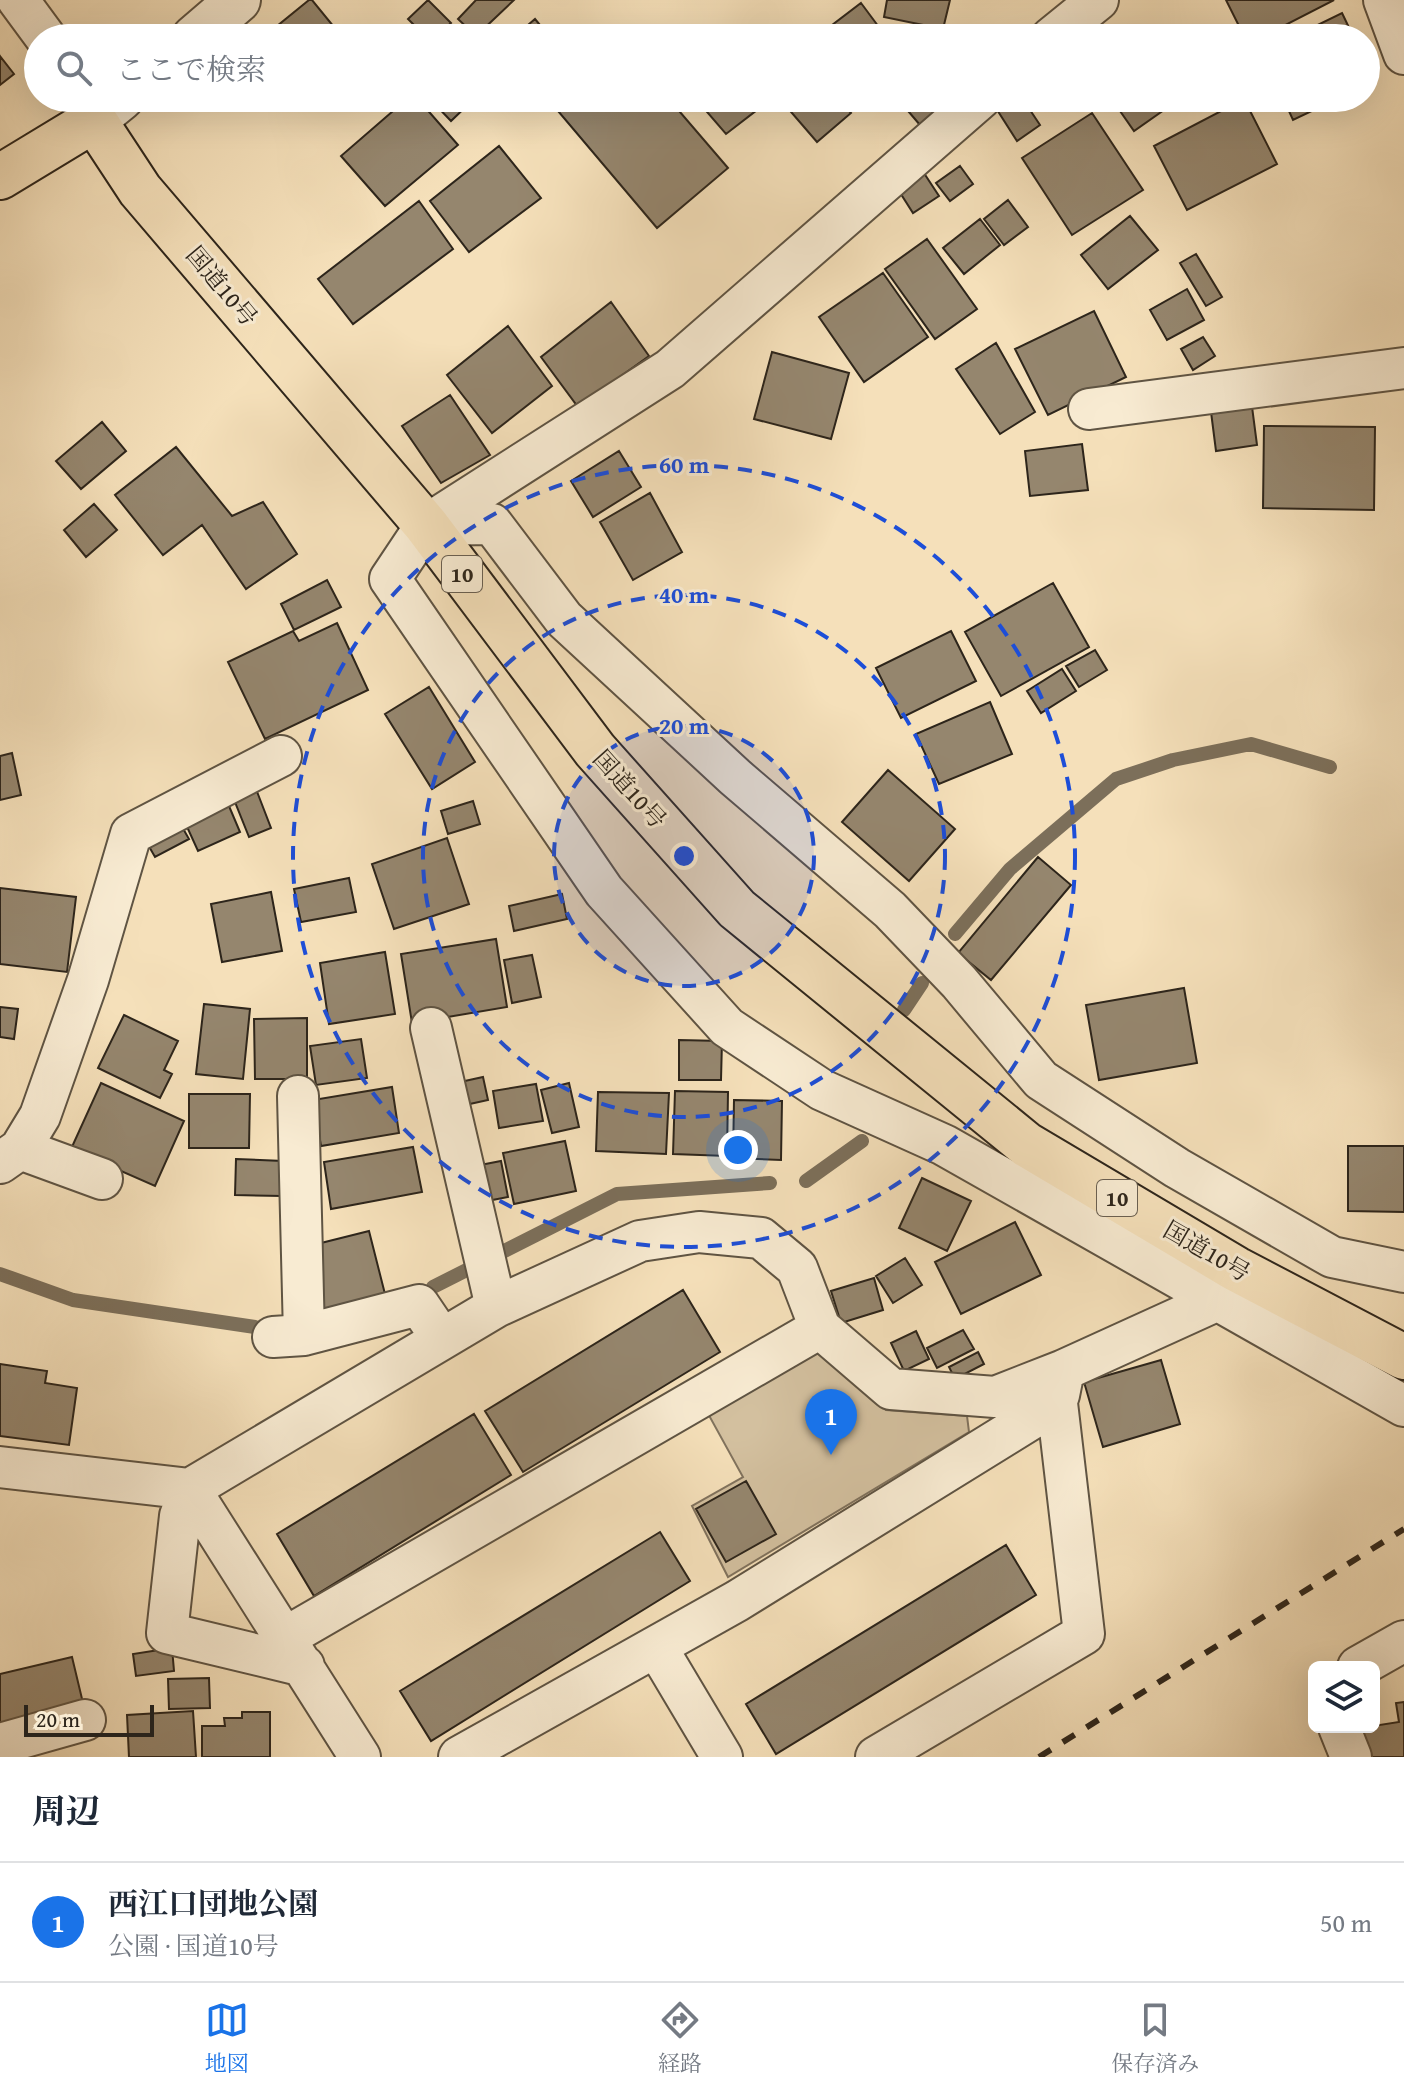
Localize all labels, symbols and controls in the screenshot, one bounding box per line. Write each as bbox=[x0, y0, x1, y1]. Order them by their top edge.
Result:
search box bbox=[24, 24, 1380, 112]
icon: search bbox=[52, 46, 96, 90]
text: ここで検索 bbox=[116, 47, 266, 91]
street label: 国道10号 bbox=[178, 238, 266, 334]
text: 60 m bbox=[659, 447, 710, 482]
road number: 10 bbox=[442, 556, 482, 592]
text: 40 m bbox=[659, 577, 710, 612]
text: 20 m bbox=[659, 708, 710, 743]
street label: 国道10号 bbox=[585, 742, 675, 836]
centre of rings bbox=[670, 842, 698, 870]
your location bbox=[718, 1130, 758, 1170]
road number: 10 bbox=[1097, 1180, 1137, 1216]
street label: 国道10号 bbox=[1157, 1212, 1257, 1290]
pin: 1 bbox=[805, 1389, 857, 1455]
map controls bbox=[1308, 1661, 1380, 1733]
button: layers bbox=[1308, 1661, 1380, 1733]
scale bar bbox=[24, 1701, 154, 1737]
text: 20 m bbox=[36, 1703, 80, 1735]
text: 周辺 bbox=[32, 1786, 100, 1835]
text: 西江口団地公園 bbox=[108, 1881, 318, 1925]
text: 1 bbox=[51, 1903, 65, 1942]
text: 50 m bbox=[1320, 1903, 1372, 1942]
text: 公園 · 国道10号 bbox=[108, 1926, 279, 1965]
tab: 地図 bbox=[205, 1998, 249, 2079]
tab: 経路 bbox=[658, 1998, 702, 2079]
tab: 保存済み bbox=[1111, 1998, 1199, 2079]

